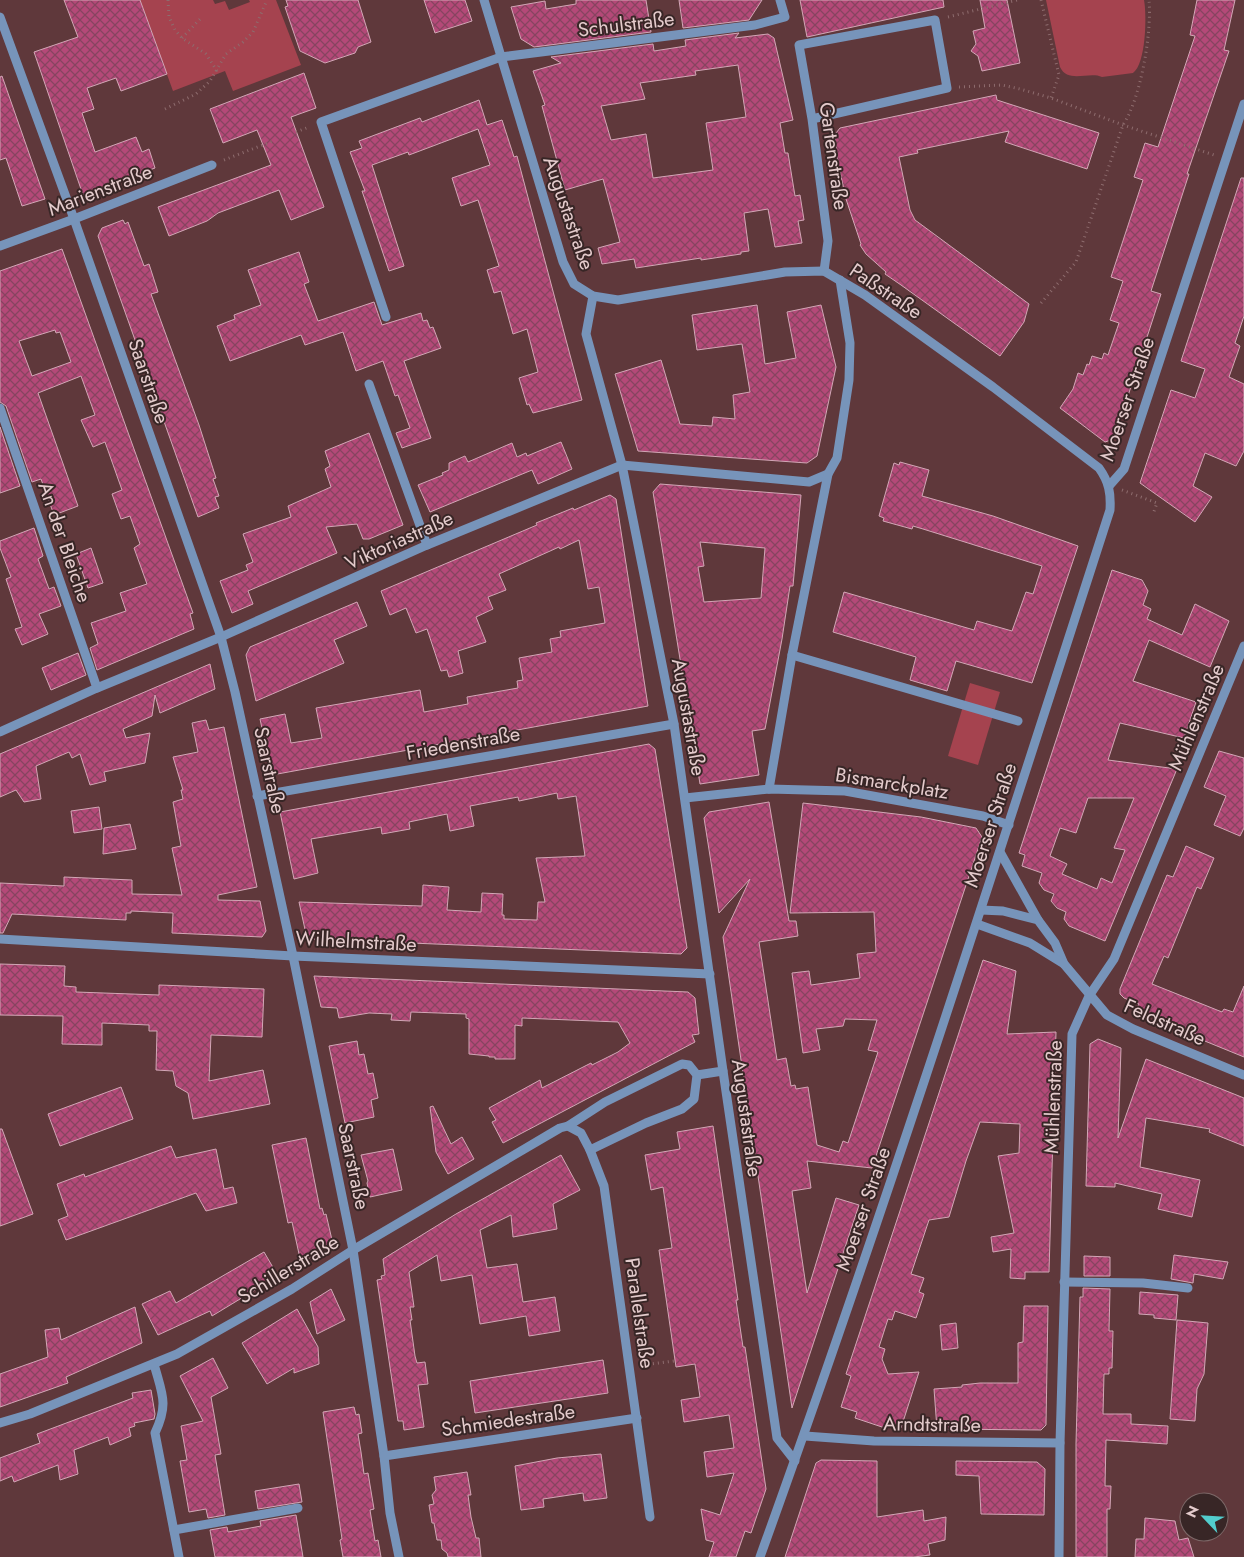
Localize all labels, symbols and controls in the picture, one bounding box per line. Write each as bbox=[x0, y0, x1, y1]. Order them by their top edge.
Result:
street label: Schulstraße bbox=[576, 4, 676, 45]
street label: Gartenstraße bbox=[812, 100, 855, 212]
street label: Augustastraße bbox=[536, 152, 602, 274]
street label: Marienstraße bbox=[44, 157, 157, 224]
street label: Paßstraße bbox=[844, 256, 928, 326]
street label: Moerser Straße bbox=[1093, 333, 1162, 465]
street label: Saarstraße bbox=[120, 335, 177, 427]
street label: An der Bleiche bbox=[30, 478, 99, 606]
street label: Viktoriastraße bbox=[341, 504, 458, 577]
street label: Augustastraße bbox=[664, 656, 713, 778]
street label: Mühlenstraße bbox=[1161, 659, 1232, 775]
street label: Friedenstraße bbox=[404, 719, 522, 768]
street label: Saarstraße bbox=[246, 724, 293, 816]
street label: Moerser Straße bbox=[957, 759, 1024, 891]
street label: Bismarckplatz bbox=[833, 760, 951, 807]
street label: Wilhelmstraße bbox=[295, 924, 417, 959]
street label: Feldstraße bbox=[1119, 992, 1210, 1053]
street label: Mühlenstraße bbox=[1037, 1040, 1070, 1154]
street label: Augustastraße bbox=[724, 1057, 769, 1179]
street label: Saarstraße bbox=[330, 1120, 377, 1212]
street label: Moerser Straße bbox=[829, 1143, 898, 1275]
street label: Schillerstraße bbox=[232, 1228, 344, 1311]
street label: Parallelstraße bbox=[617, 1256, 662, 1370]
street label: Schmiedestraße bbox=[439, 1397, 577, 1444]
street label: Arndtstraße bbox=[883, 1409, 981, 1440]
north arrow bbox=[1179, 1492, 1229, 1542]
text: N bbox=[1181, 1502, 1204, 1521]

